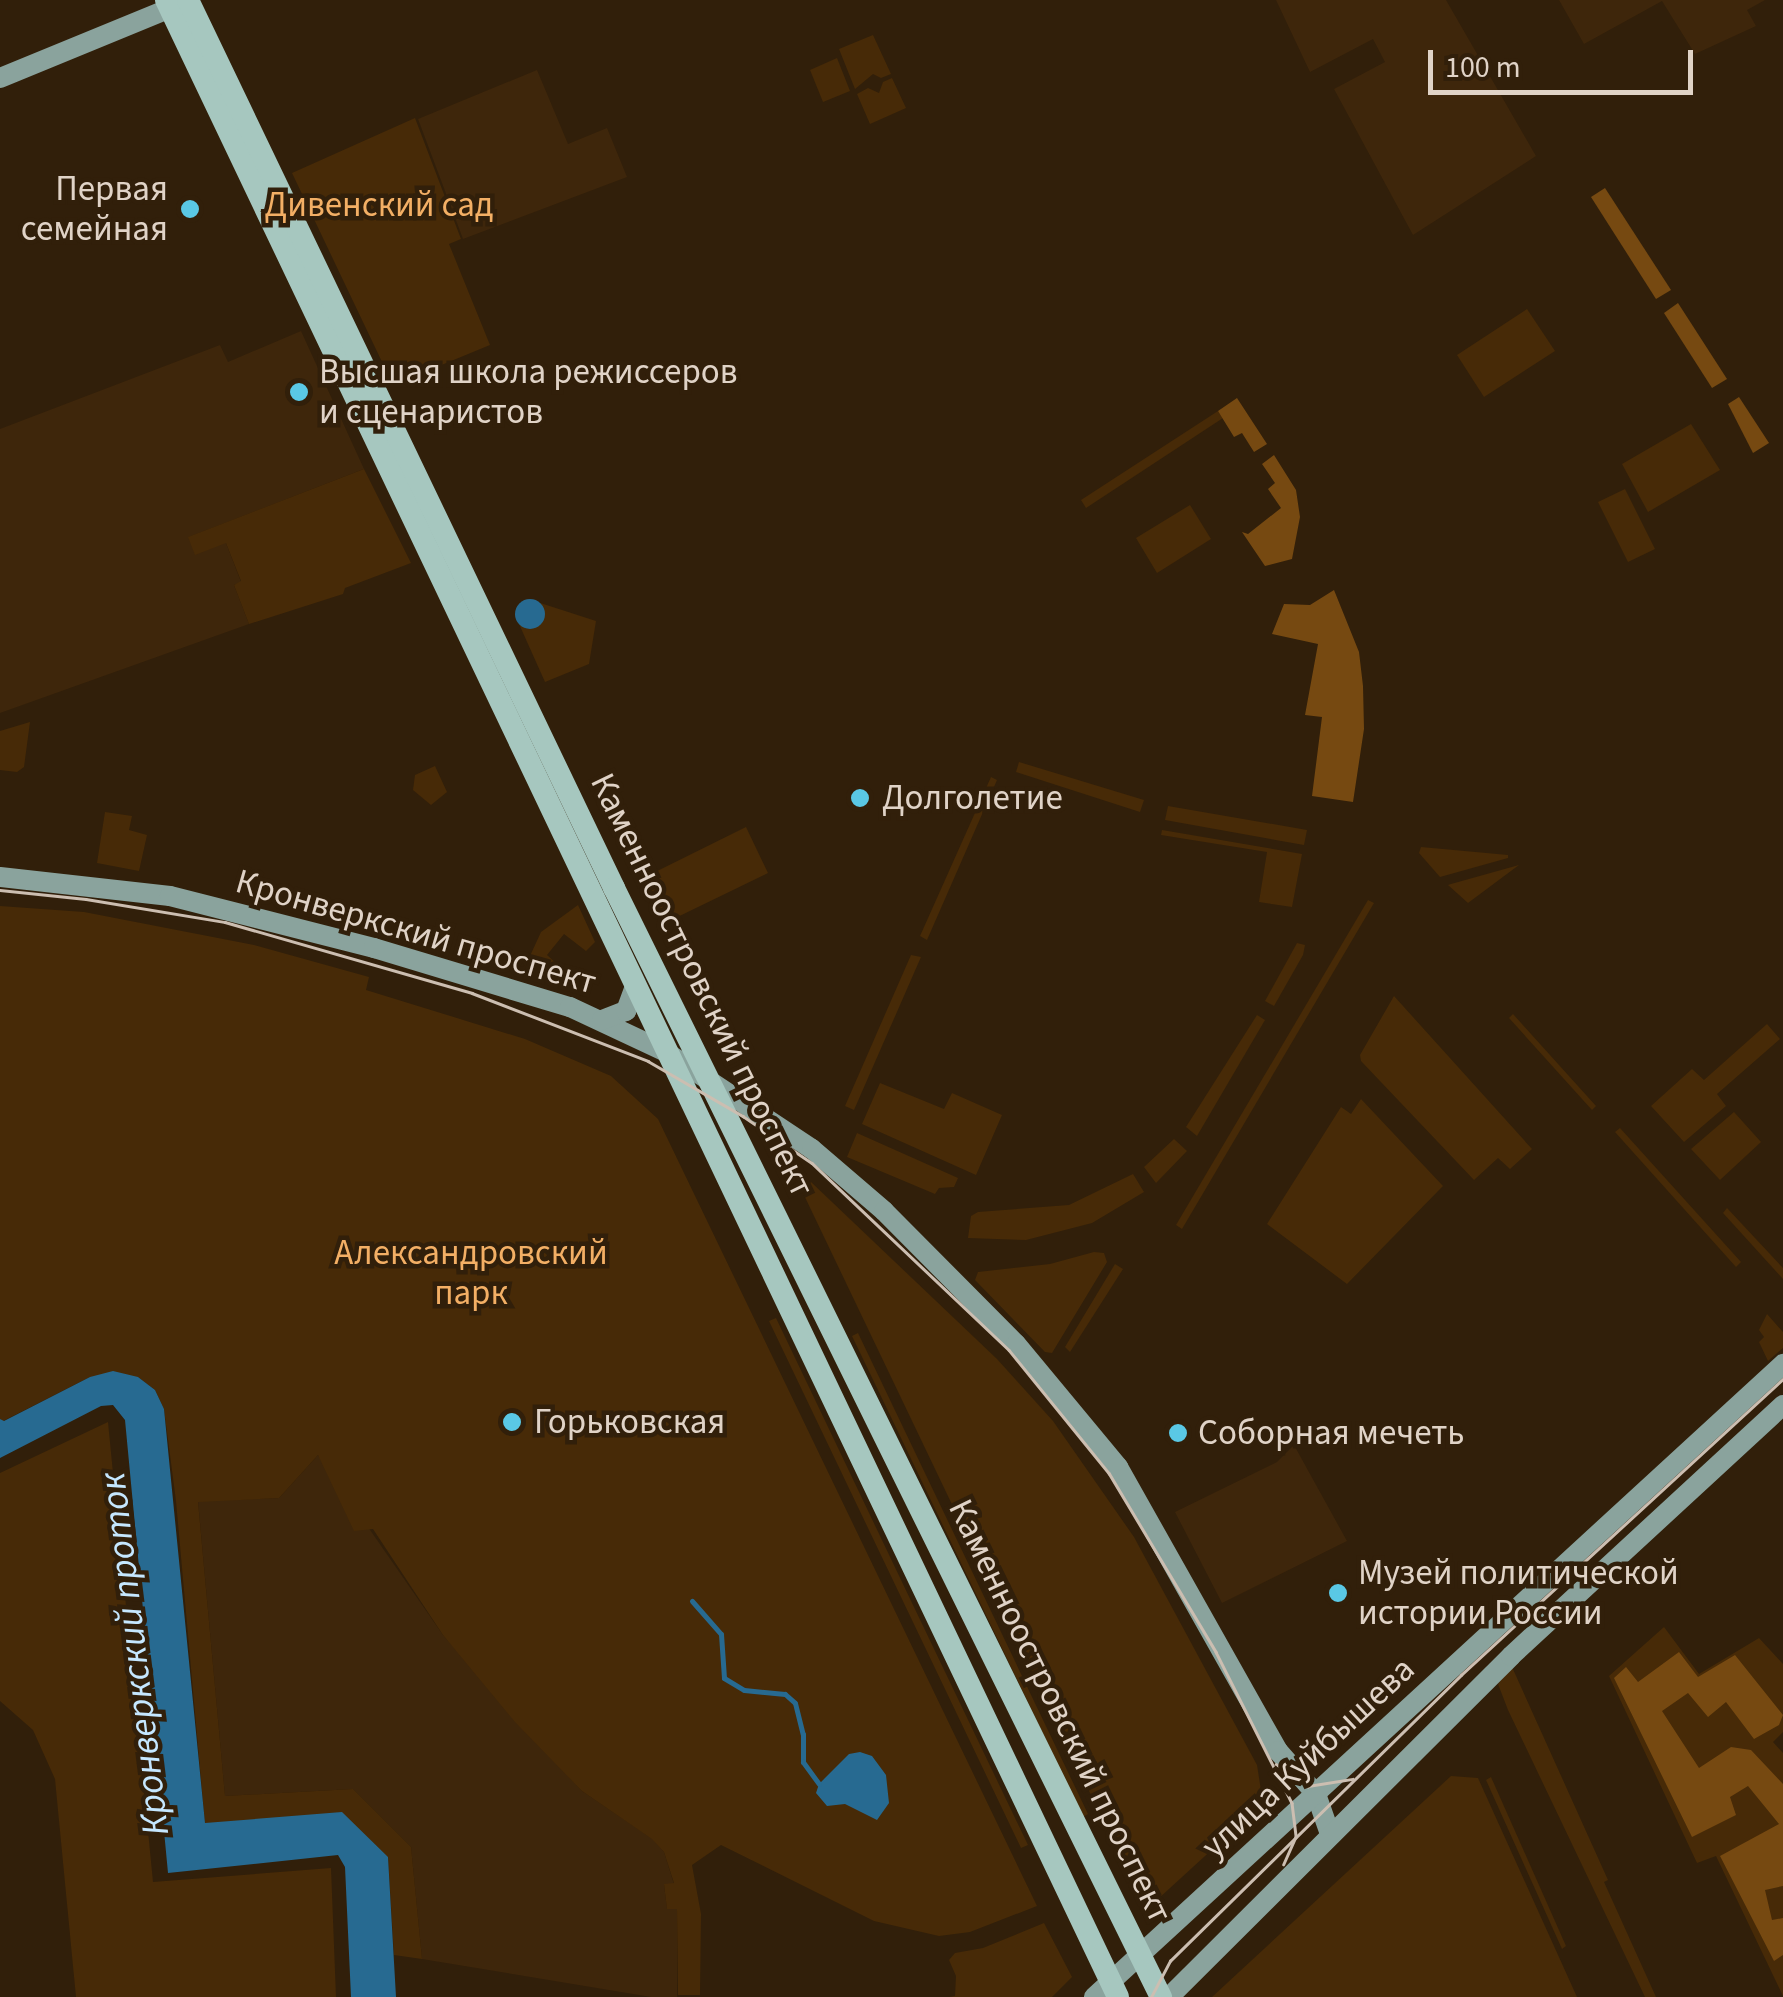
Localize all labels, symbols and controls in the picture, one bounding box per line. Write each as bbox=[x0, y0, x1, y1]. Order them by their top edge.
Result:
scale bar bbox=[1433, 30, 1698, 92]
text: 100 m bbox=[1445, 46, 1521, 89]
place label: Первая семейная bbox=[21, 168, 168, 250]
park label: Дивенский сад bbox=[265, 184, 493, 226]
marker: Первая семейная bbox=[177, 196, 203, 222]
place label: Высшая школа режиссеров и сценаристов bbox=[319, 351, 738, 433]
marker: Высшая школа режиссеров и сценаристов bbox=[288, 381, 310, 403]
street label: Каменноостровский проспект bbox=[581, 767, 823, 1203]
place label: Долголетие bbox=[882, 777, 1063, 819]
marker: Долголетие bbox=[847, 785, 873, 811]
street label: Кронверкский проспект bbox=[231, 860, 601, 1004]
park label: Александровский парк bbox=[334, 1232, 608, 1314]
place label: Горьковская bbox=[534, 1401, 725, 1443]
marker: Горьковская bbox=[499, 1409, 525, 1435]
place label: Соборная мечеть bbox=[1198, 1412, 1464, 1454]
marker: Соборная мечеть bbox=[1167, 1422, 1189, 1444]
water label: Кронверкский проток bbox=[90, 1470, 180, 1838]
street label: Каменноостровский проспект bbox=[939, 1493, 1181, 1929]
place label: Музей политической истории России bbox=[1358, 1552, 1679, 1634]
marker: Музей политической истории России bbox=[1327, 1582, 1349, 1604]
street label: улица Куйбышева bbox=[1193, 1648, 1423, 1868]

